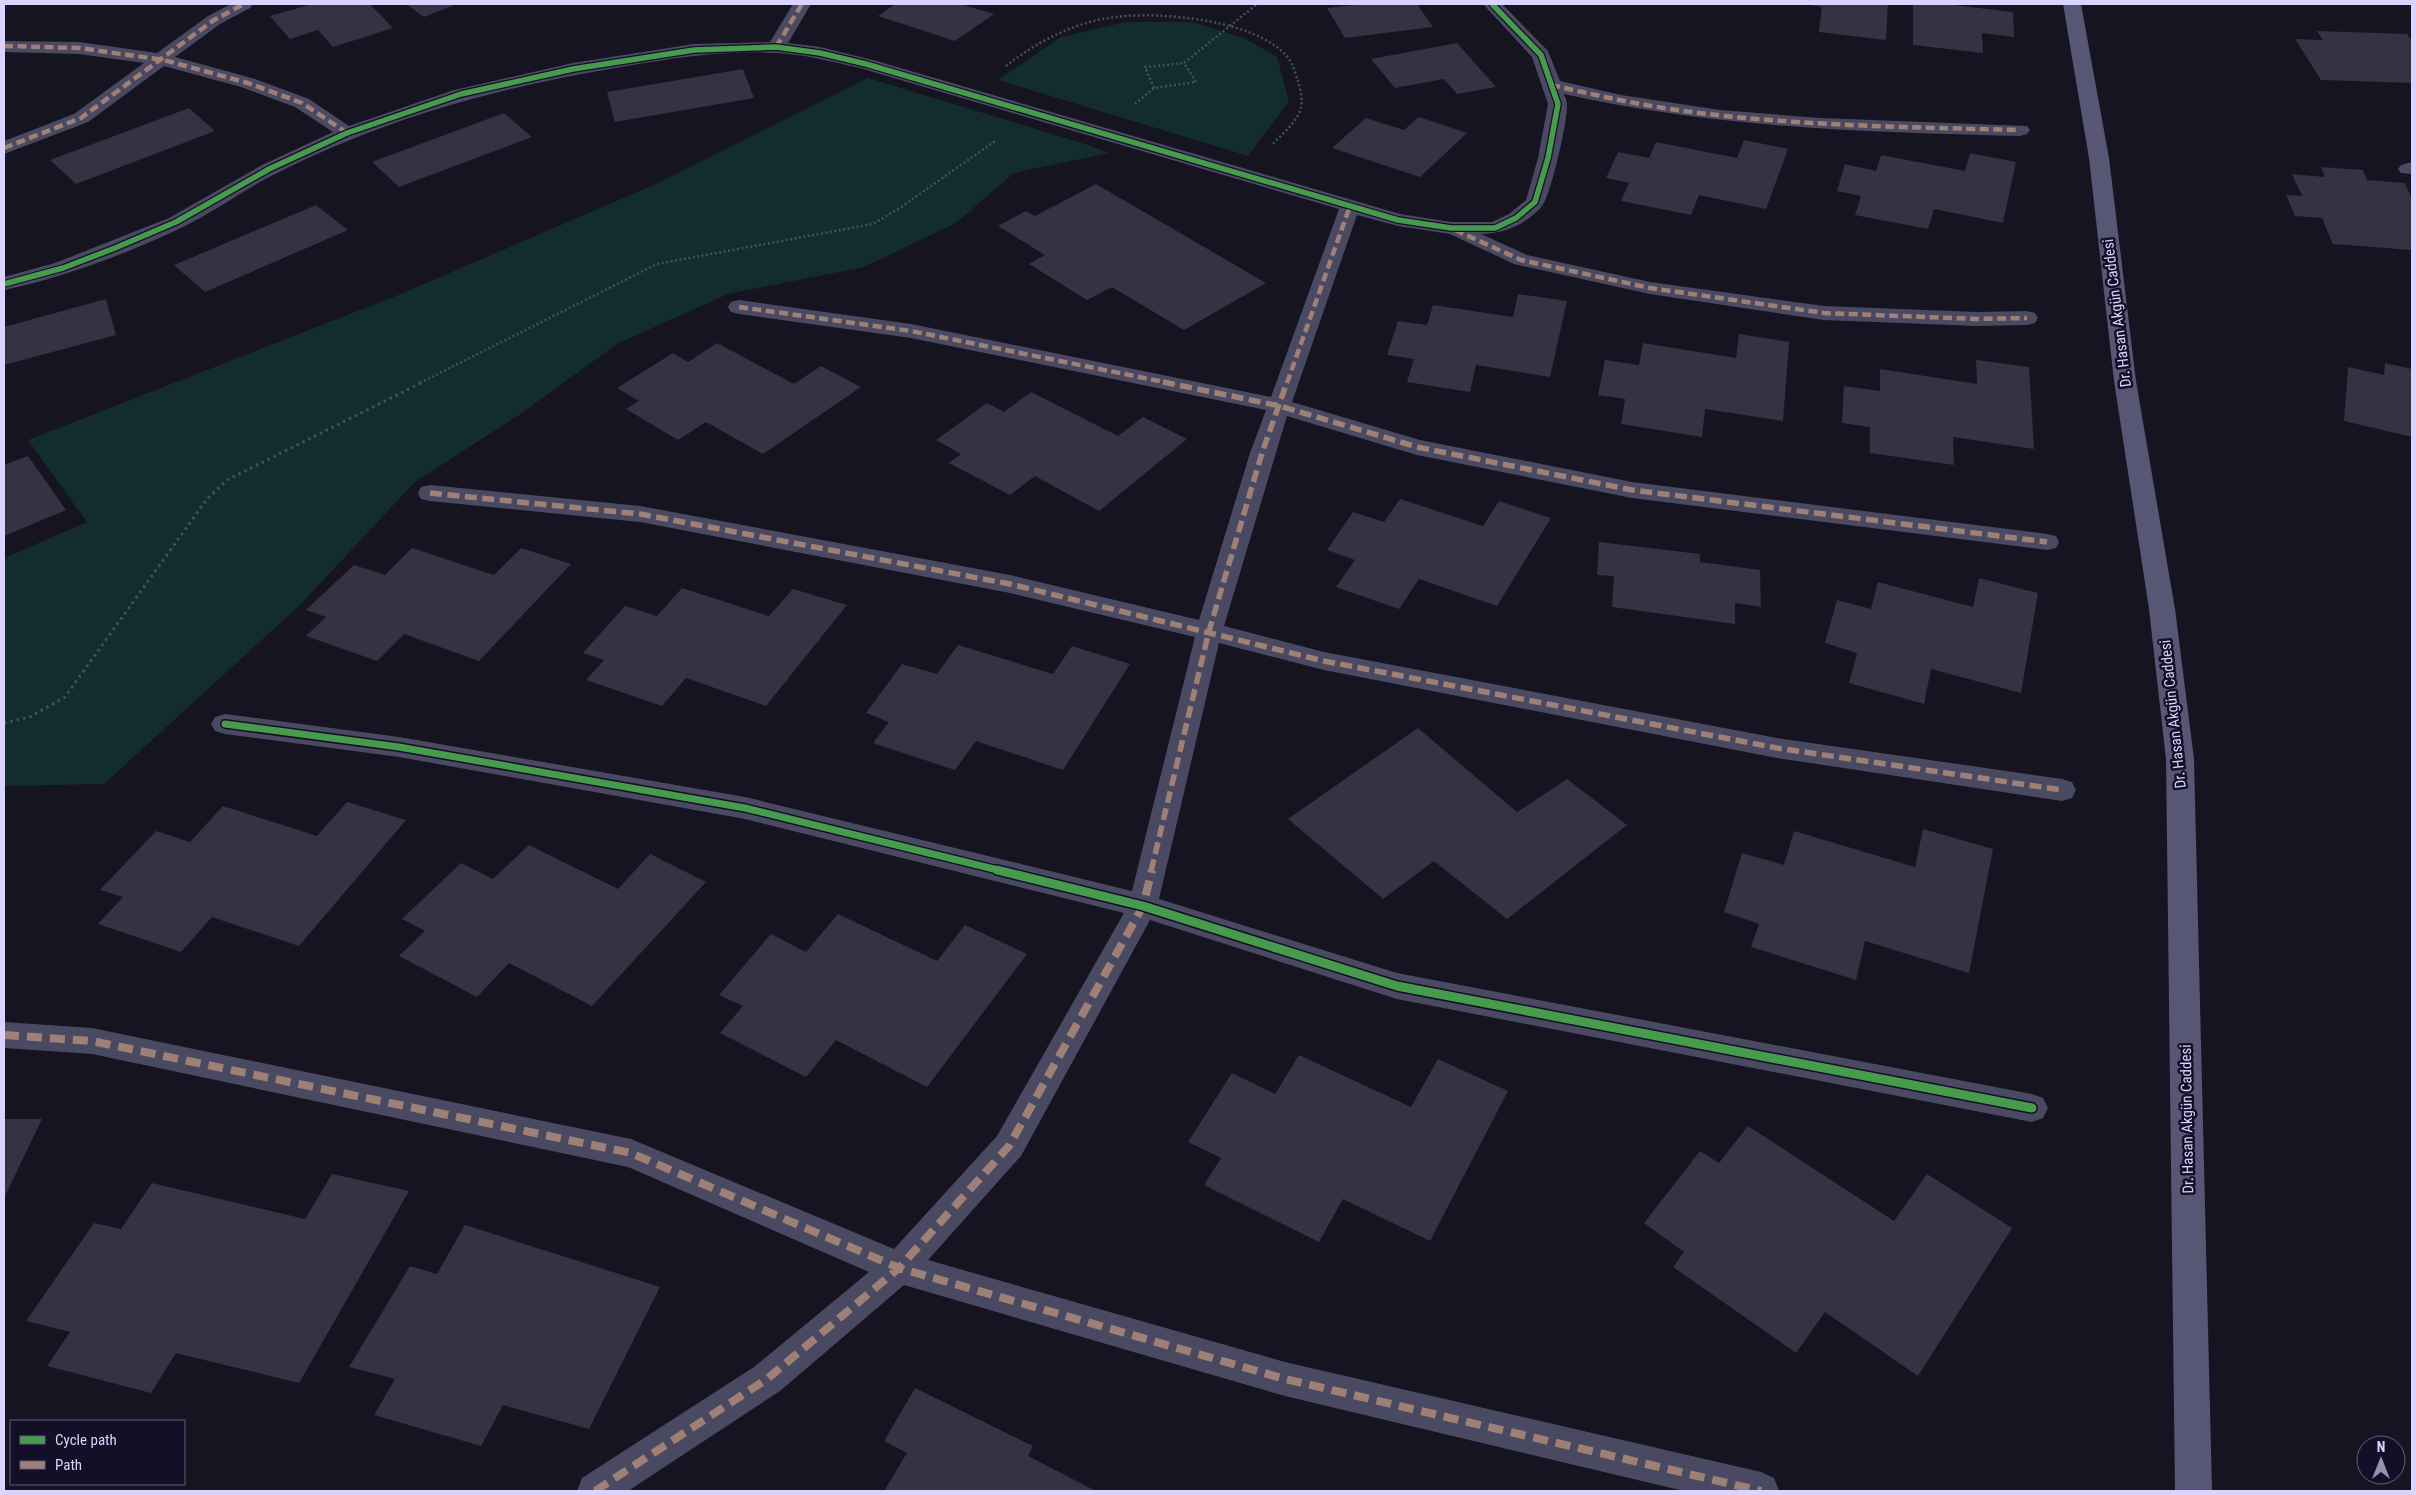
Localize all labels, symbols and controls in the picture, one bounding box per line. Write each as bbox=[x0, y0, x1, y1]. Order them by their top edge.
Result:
street label: Dr. Hasan Akgün Caddesi bbox=[2099, 238, 2135, 388]
street label: Dr. Hasan Akgün Caddesi bbox=[2156, 639, 2190, 789]
street label: Dr. Hasan Akgün Caddesi bbox=[2177, 1044, 2197, 1194]
legend bbox=[10, 1420, 185, 1485]
text: Cycle path bbox=[55, 1431, 117, 1449]
north arrow bbox=[2356, 1435, 2406, 1485]
text: N bbox=[2377, 1439, 2385, 1455]
text: Path bbox=[55, 1456, 82, 1474]

